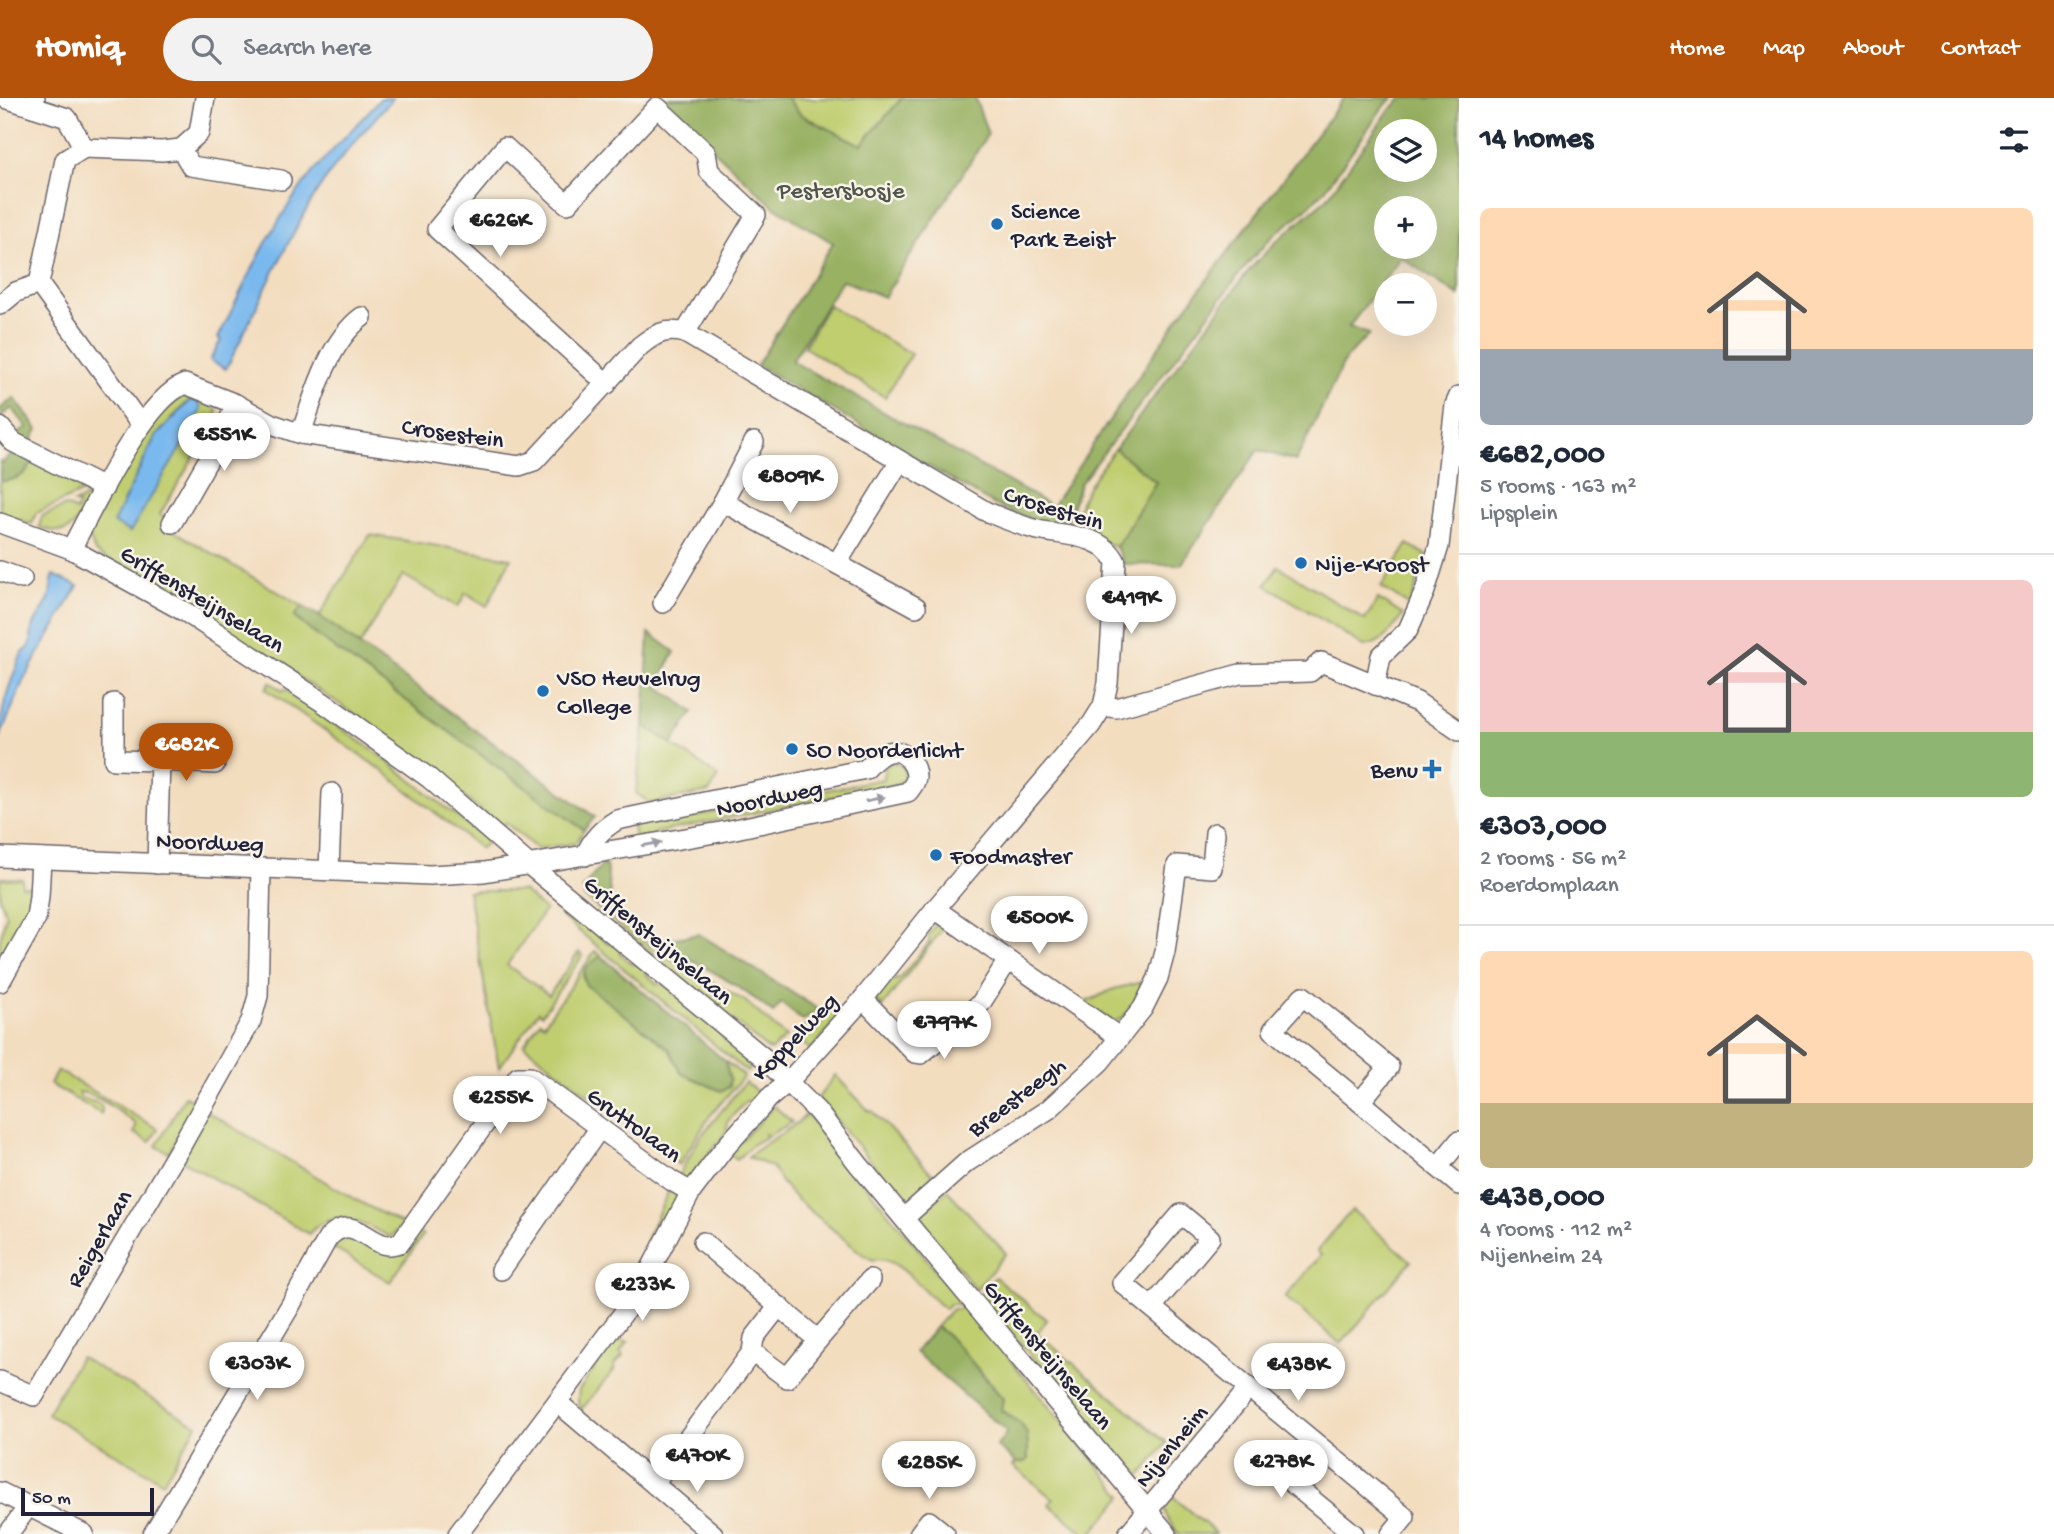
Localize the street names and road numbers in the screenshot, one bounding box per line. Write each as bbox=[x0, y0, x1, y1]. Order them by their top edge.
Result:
street label: Crosestein bbox=[400, 414, 506, 457]
street label: Crosestein bbox=[1000, 481, 1107, 539]
street label: Griffensteijnselaan bbox=[114, 541, 289, 662]
street label: Noordweg bbox=[714, 775, 825, 826]
street label: Noordweg bbox=[156, 828, 264, 861]
street label: Griffensteijnselaan bbox=[576, 871, 738, 1013]
street label: Koppelweg bbox=[747, 988, 846, 1089]
street label: Breesteegh bbox=[962, 1052, 1073, 1146]
street label: Gruttolaan bbox=[580, 1083, 687, 1171]
street label: Reigerlaan bbox=[61, 1185, 141, 1294]
street label: Griffensteijnselaan bbox=[975, 1275, 1118, 1437]
street label: Nijenheim bbox=[1130, 1400, 1215, 1495]

